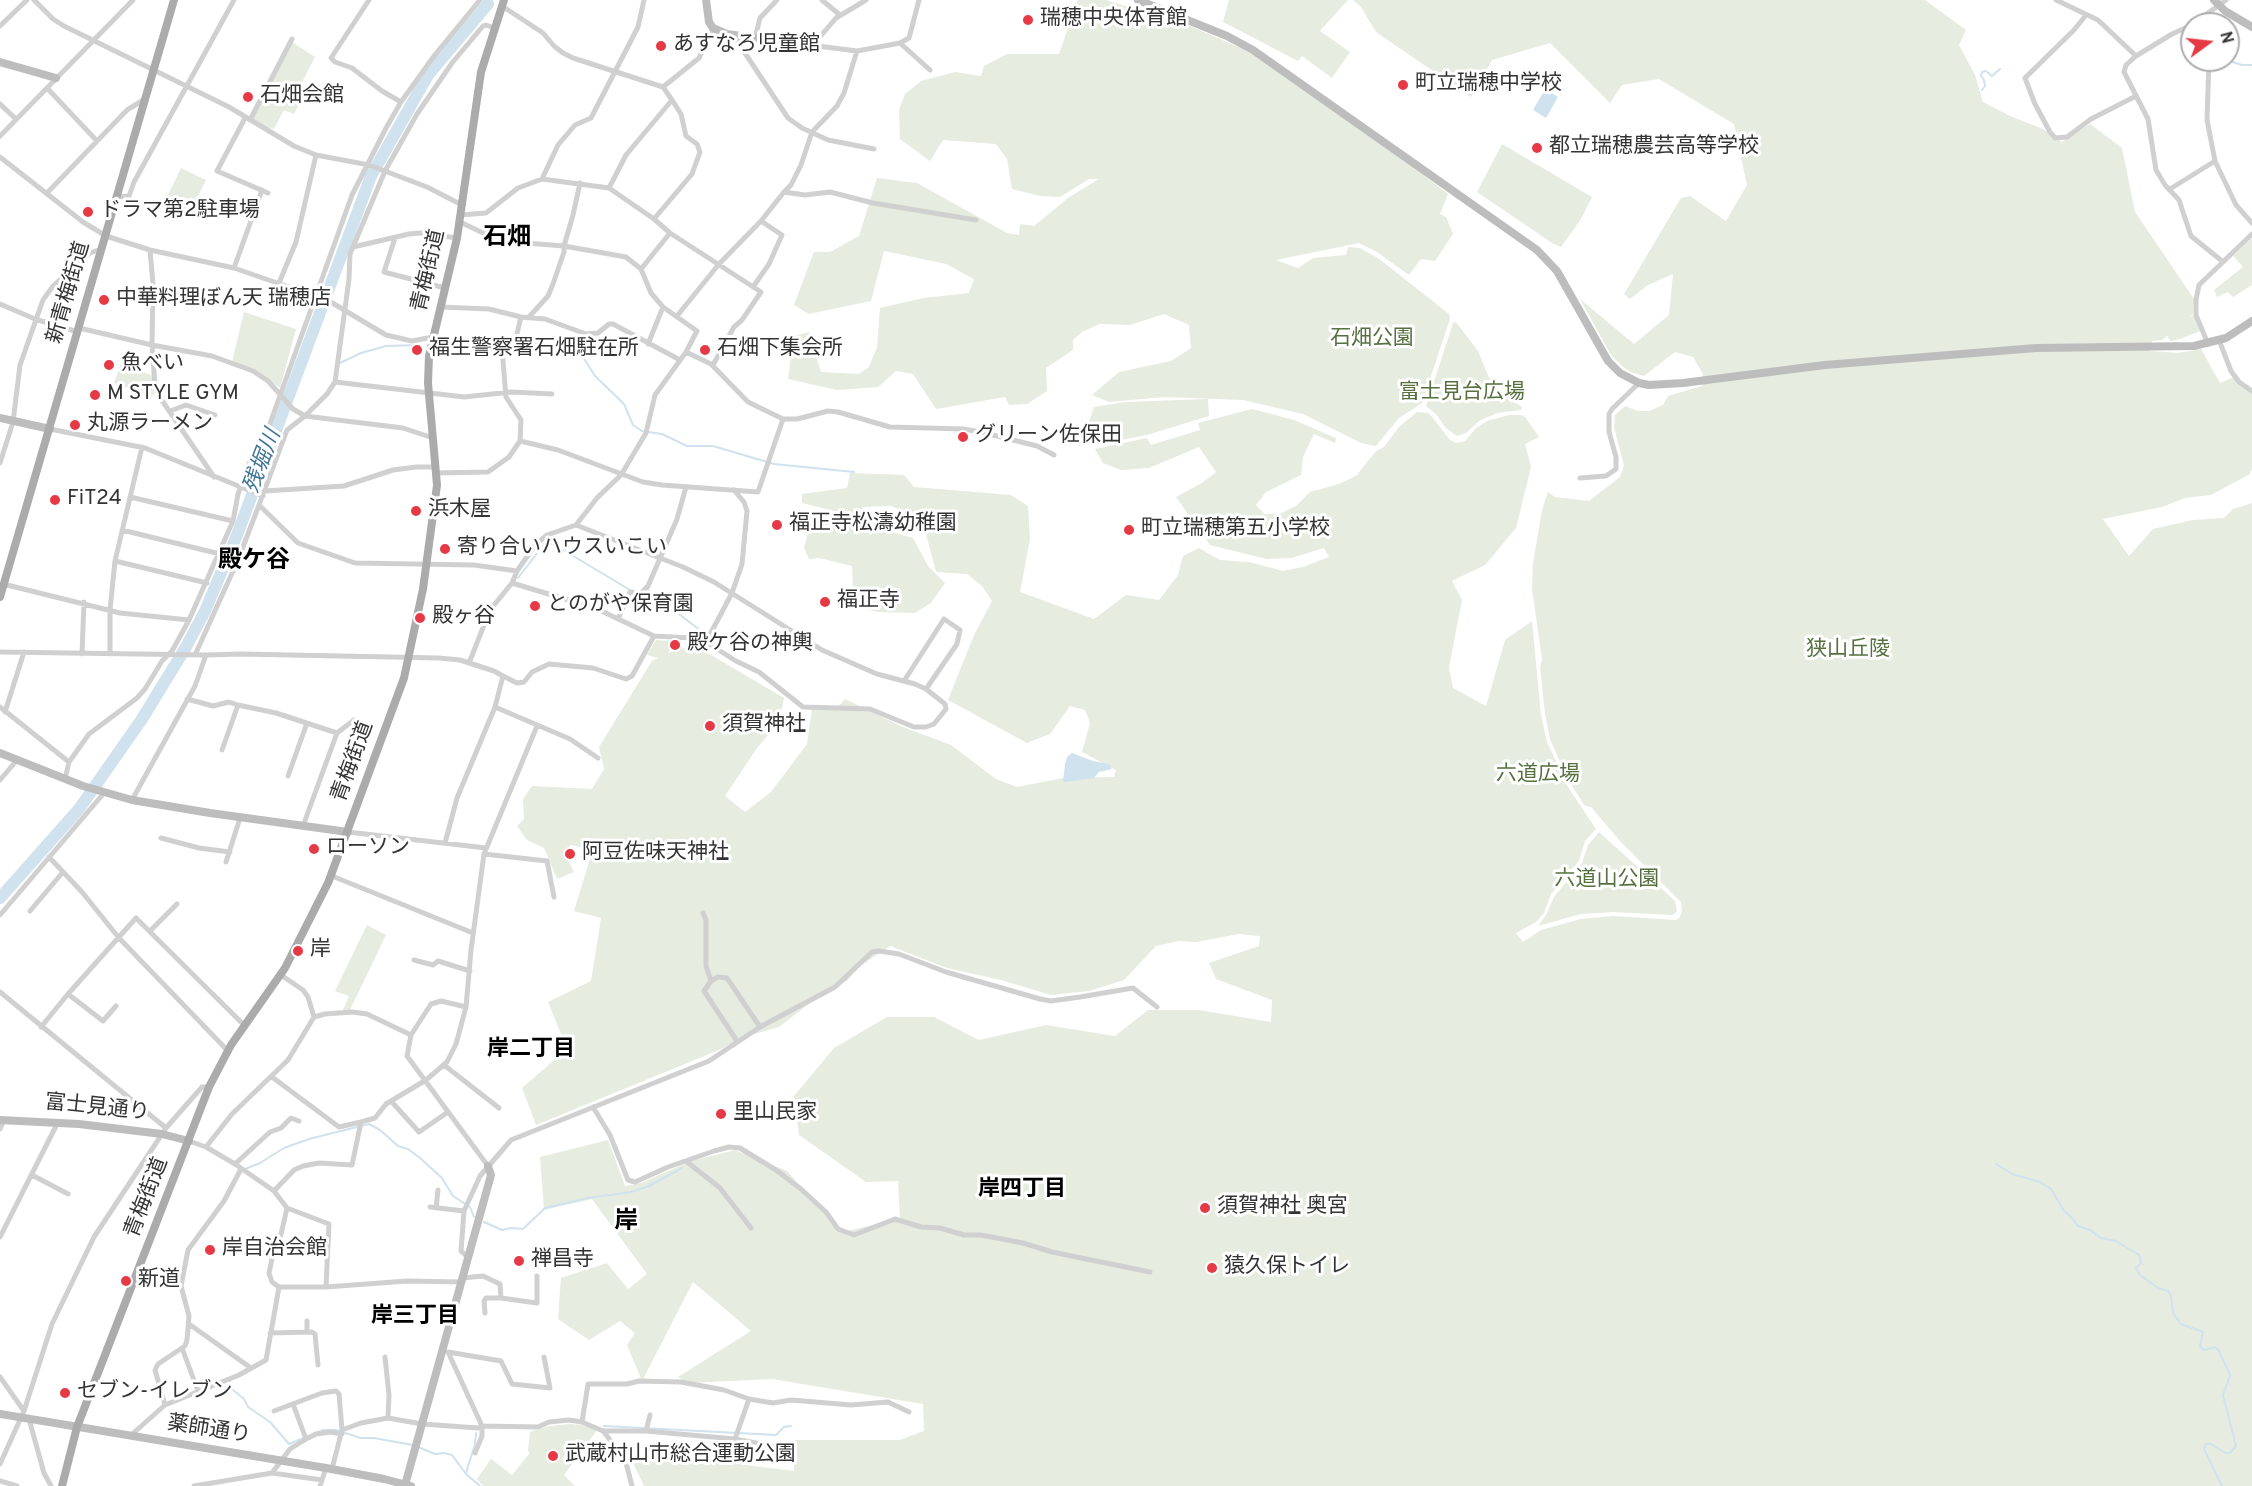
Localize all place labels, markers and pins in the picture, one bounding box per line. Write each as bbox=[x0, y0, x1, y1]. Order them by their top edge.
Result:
place label: 瑞穂中央体育館 bbox=[1040, 7, 1187, 33]
marker: 瑞穂中央体育館 bbox=[1021, 13, 1035, 27]
place label: あすなろ児童館 bbox=[673, 33, 820, 59]
marker: あすなろ児童館 bbox=[654, 39, 668, 53]
place label: 町立瑞穂中学校 bbox=[1415, 72, 1562, 98]
marker: 町立瑞穂中学校 bbox=[1396, 78, 1410, 92]
place label: 石畑会館 bbox=[260, 84, 344, 110]
marker: 石畑会館 bbox=[241, 90, 255, 104]
place label: 都立瑞穂農芸高等学校 bbox=[1549, 135, 1759, 161]
marker: 都立瑞穂農芸高等学校 bbox=[1530, 141, 1544, 155]
place label: ドラマ第2駐車場 bbox=[100, 199, 260, 225]
marker: ドラマ第2駐車場 bbox=[81, 205, 95, 219]
place label: 中華料理ぼん天 瑞穂店 bbox=[116, 287, 331, 313]
marker: 中華料理ぼん天 瑞穂店 bbox=[97, 293, 111, 307]
place label: 福生警察署石畑駐在所 bbox=[429, 337, 639, 363]
place label: 石畑下集会所 bbox=[717, 337, 843, 363]
marker: 福生警察署石畑駐在所 bbox=[410, 343, 424, 357]
marker: 石畑下集会所 bbox=[698, 343, 712, 357]
place label: 魚べい bbox=[121, 352, 184, 378]
marker: 魚べい bbox=[102, 358, 116, 372]
place label: M STYLE GYM bbox=[107, 382, 239, 408]
marker: M STYLE GYM bbox=[88, 388, 102, 402]
place label: 丸源ラーメン bbox=[87, 412, 213, 438]
marker: 丸源ラーメン bbox=[68, 418, 82, 432]
place label: グリーン佐保田 bbox=[975, 424, 1122, 450]
marker: グリーン佐保田 bbox=[956, 430, 970, 444]
place label: FiT24 bbox=[67, 487, 122, 513]
marker: FiT24 bbox=[48, 493, 62, 507]
place label: 浜木屋 bbox=[428, 498, 491, 524]
marker: 浜木屋 bbox=[409, 504, 423, 518]
place label: 福正寺松濤幼稚園 bbox=[789, 512, 957, 538]
place label: 町立瑞穂第五小学校 bbox=[1141, 517, 1330, 543]
marker: 福正寺松濤幼稚園 bbox=[770, 518, 784, 532]
marker: 町立瑞穂第五小学校 bbox=[1122, 523, 1136, 537]
place label: 寄り合いハウスいこい bbox=[457, 536, 667, 562]
marker: 寄り合いハウスいこい bbox=[438, 542, 452, 556]
place label: 福正寺 bbox=[837, 589, 900, 615]
place label: とのがや保育園 bbox=[547, 593, 694, 619]
marker: 福正寺 bbox=[818, 595, 832, 609]
marker: とのがや保育園 bbox=[528, 599, 542, 613]
place label: 殿ヶ谷 bbox=[432, 605, 495, 631]
marker: 殿ヶ谷 bbox=[413, 611, 427, 625]
place label: 殿ケ谷の神輿 bbox=[687, 632, 813, 658]
marker: 殿ケ谷の神輿 bbox=[668, 638, 682, 652]
place label: 須賀神社 bbox=[722, 713, 806, 739]
marker: 須賀神社 bbox=[703, 719, 717, 733]
place label: ローソン bbox=[326, 836, 410, 862]
place label: 阿豆佐味天神社 bbox=[582, 841, 729, 867]
marker: ローソン bbox=[307, 842, 321, 856]
marker: 阿豆佐味天神社 bbox=[563, 847, 577, 861]
place label: 岸 bbox=[310, 938, 331, 964]
marker: 岸 bbox=[291, 944, 305, 958]
place label: 里山民家 bbox=[733, 1101, 817, 1127]
marker: 里山民家 bbox=[714, 1107, 728, 1121]
place label: 須賀神社 奥宮 bbox=[1217, 1195, 1348, 1221]
marker: 須賀神社 奥宮 bbox=[1198, 1201, 1212, 1215]
place label: 岸自治会館 bbox=[222, 1237, 327, 1263]
marker: 岸自治会館 bbox=[203, 1243, 217, 1257]
place label: 禅昌寺 bbox=[531, 1248, 594, 1274]
marker: 禅昌寺 bbox=[512, 1254, 526, 1268]
place label: 猿久保トイレ bbox=[1224, 1255, 1350, 1281]
marker: 猿久保トイレ bbox=[1205, 1261, 1219, 1275]
place label: 新道 bbox=[138, 1268, 180, 1294]
marker: 新道 bbox=[119, 1274, 133, 1288]
place label: セブン-イレブン bbox=[77, 1380, 232, 1406]
marker: セブン-イレブン bbox=[58, 1386, 72, 1400]
place label: 武蔵村山市総合運動公園 bbox=[565, 1443, 796, 1469]
marker: 武蔵村山市総合運動公園 bbox=[546, 1449, 560, 1463]

